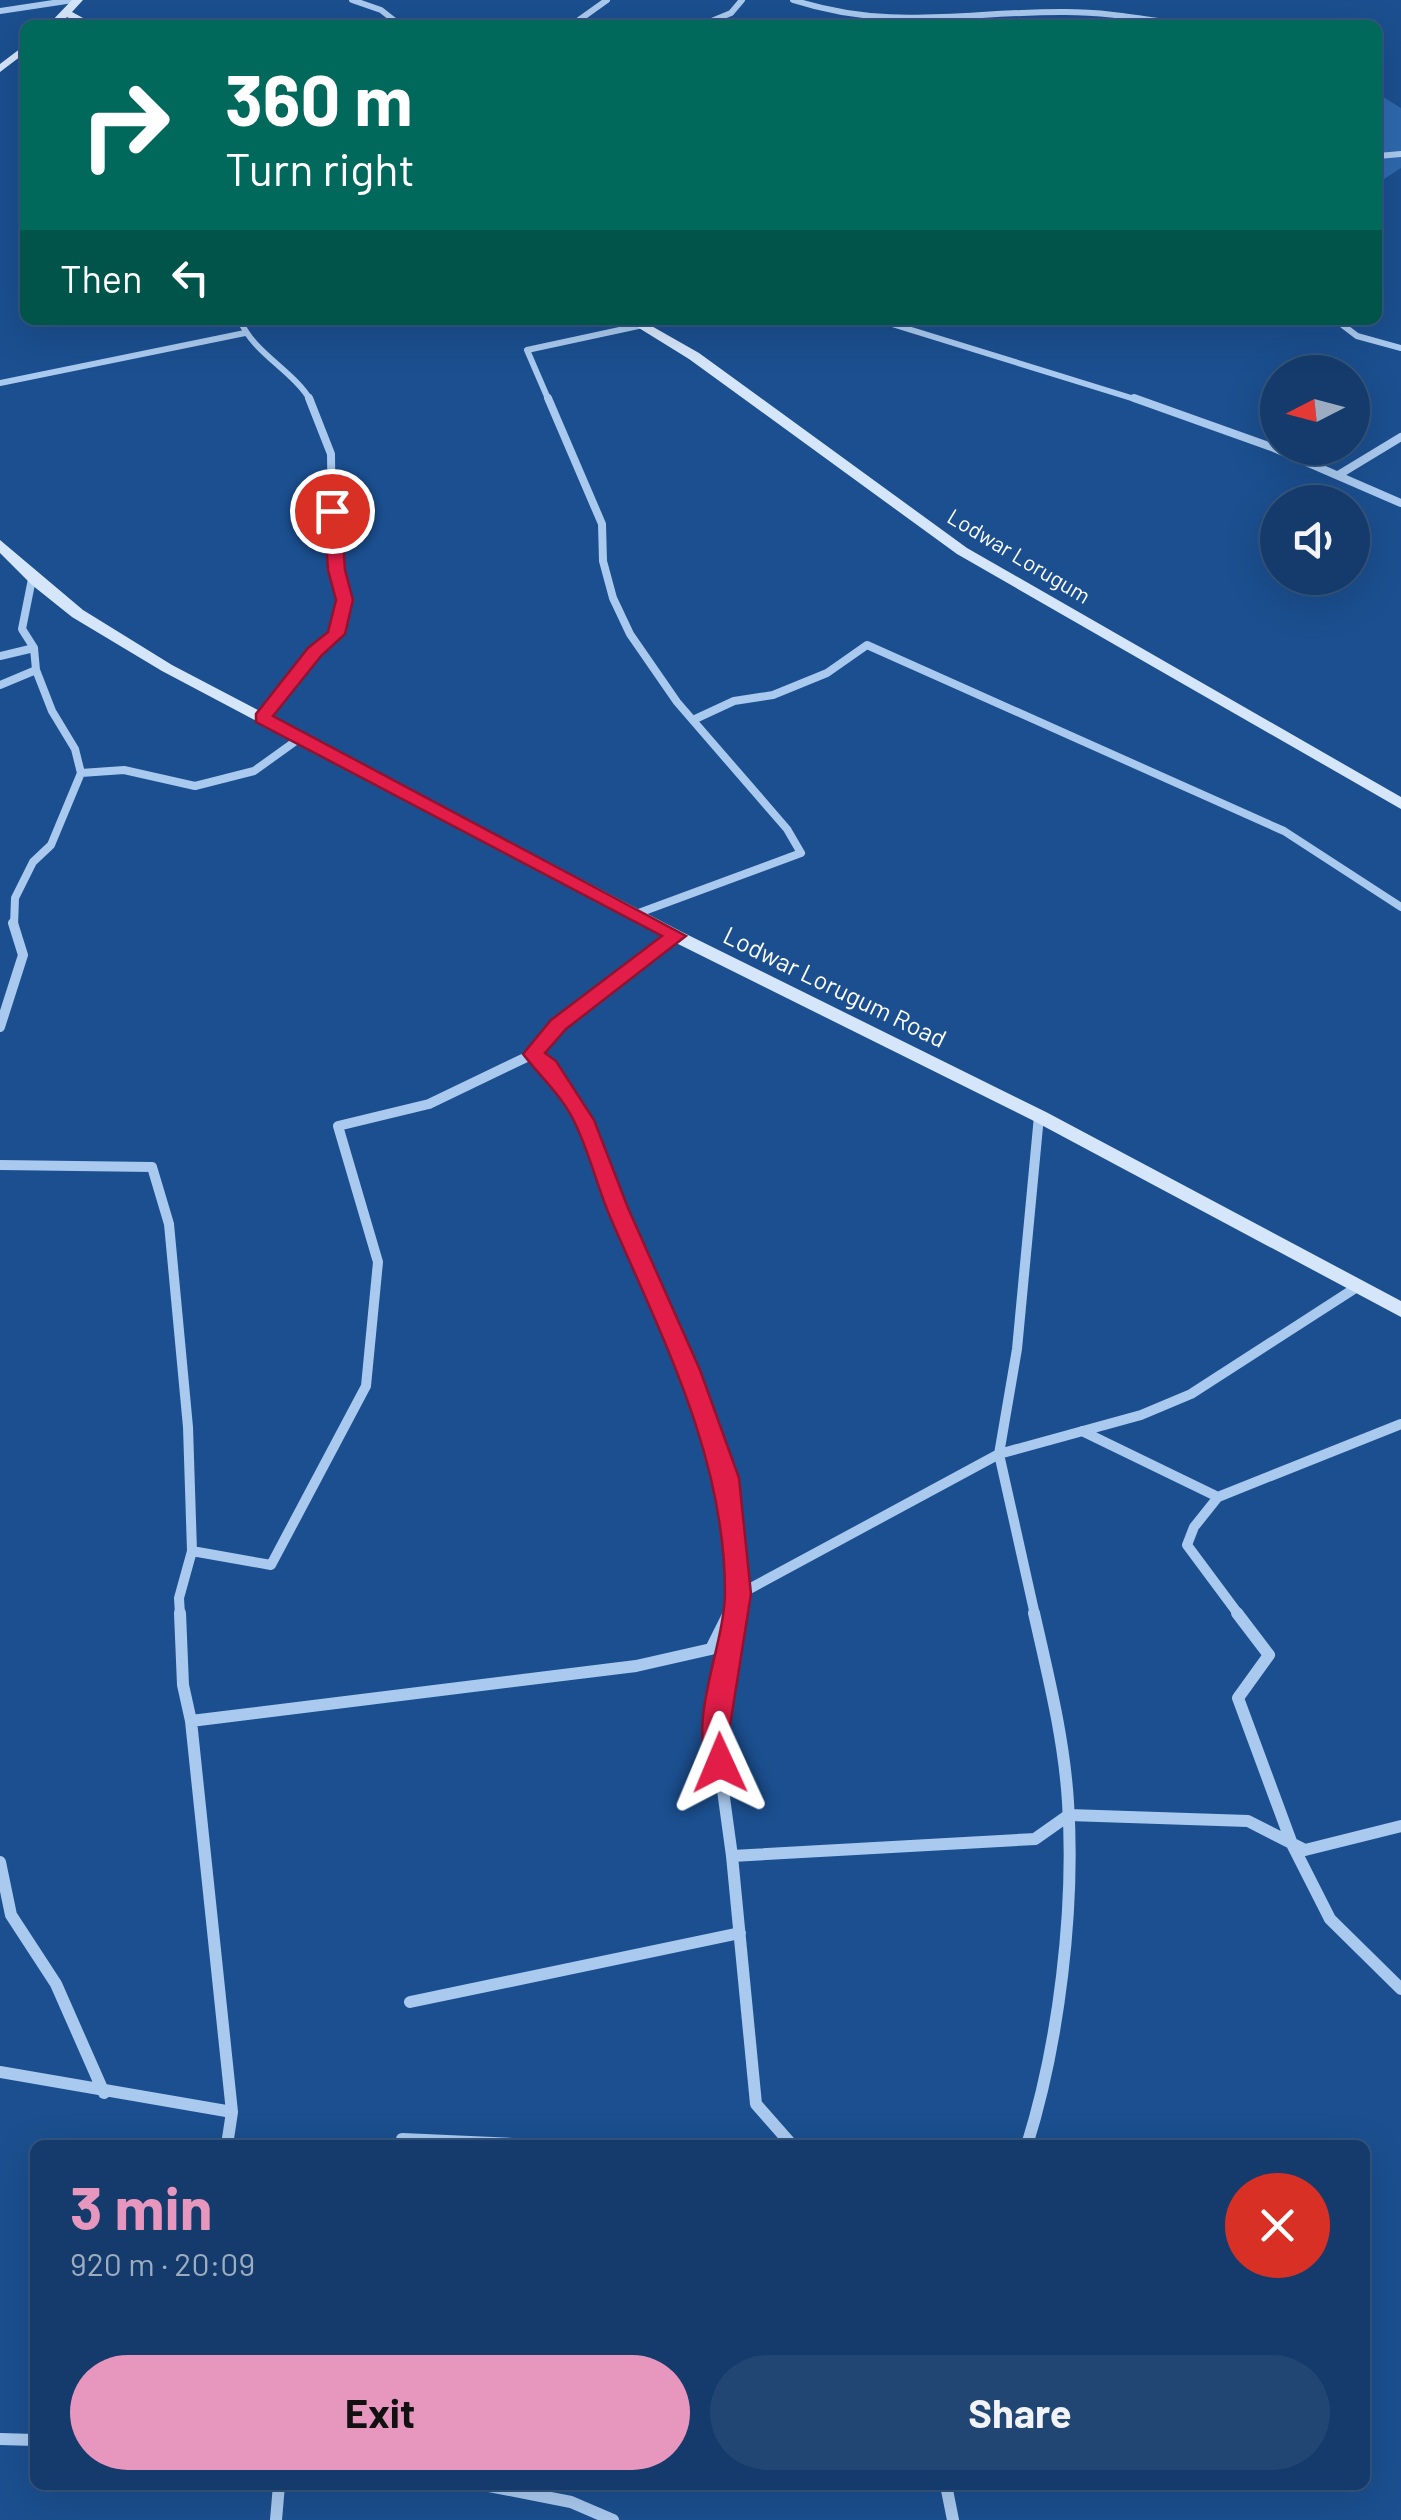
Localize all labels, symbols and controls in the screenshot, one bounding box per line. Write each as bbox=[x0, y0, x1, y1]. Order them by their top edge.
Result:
text: 360 m bbox=[225, 56, 413, 140]
icon: right bbox=[60, 60, 190, 190]
text: Turn right bbox=[225, 141, 415, 195]
icon: left bbox=[163, 250, 218, 305]
text: Then bbox=[60, 255, 143, 301]
north arrow bbox=[1260, 355, 1370, 465]
map controls bbox=[1260, 355, 1370, 595]
pin bbox=[290, 469, 375, 554]
icon: arrive bbox=[305, 484, 360, 539]
button: sound bbox=[1260, 485, 1370, 595]
street label: Lodwar Lorugum bbox=[943, 502, 1096, 608]
street label: Lodwar Lorugum Road bbox=[719, 919, 952, 1053]
position arrow bbox=[668, 1711, 772, 1815]
text: 3 min bbox=[70, 2170, 213, 2242]
button: close bbox=[1225, 2173, 1330, 2278]
text: 920 m · 20:09 bbox=[70, 2244, 255, 2282]
button: Exit bbox=[70, 2355, 690, 2470]
button: Share bbox=[710, 2355, 1330, 2470]

